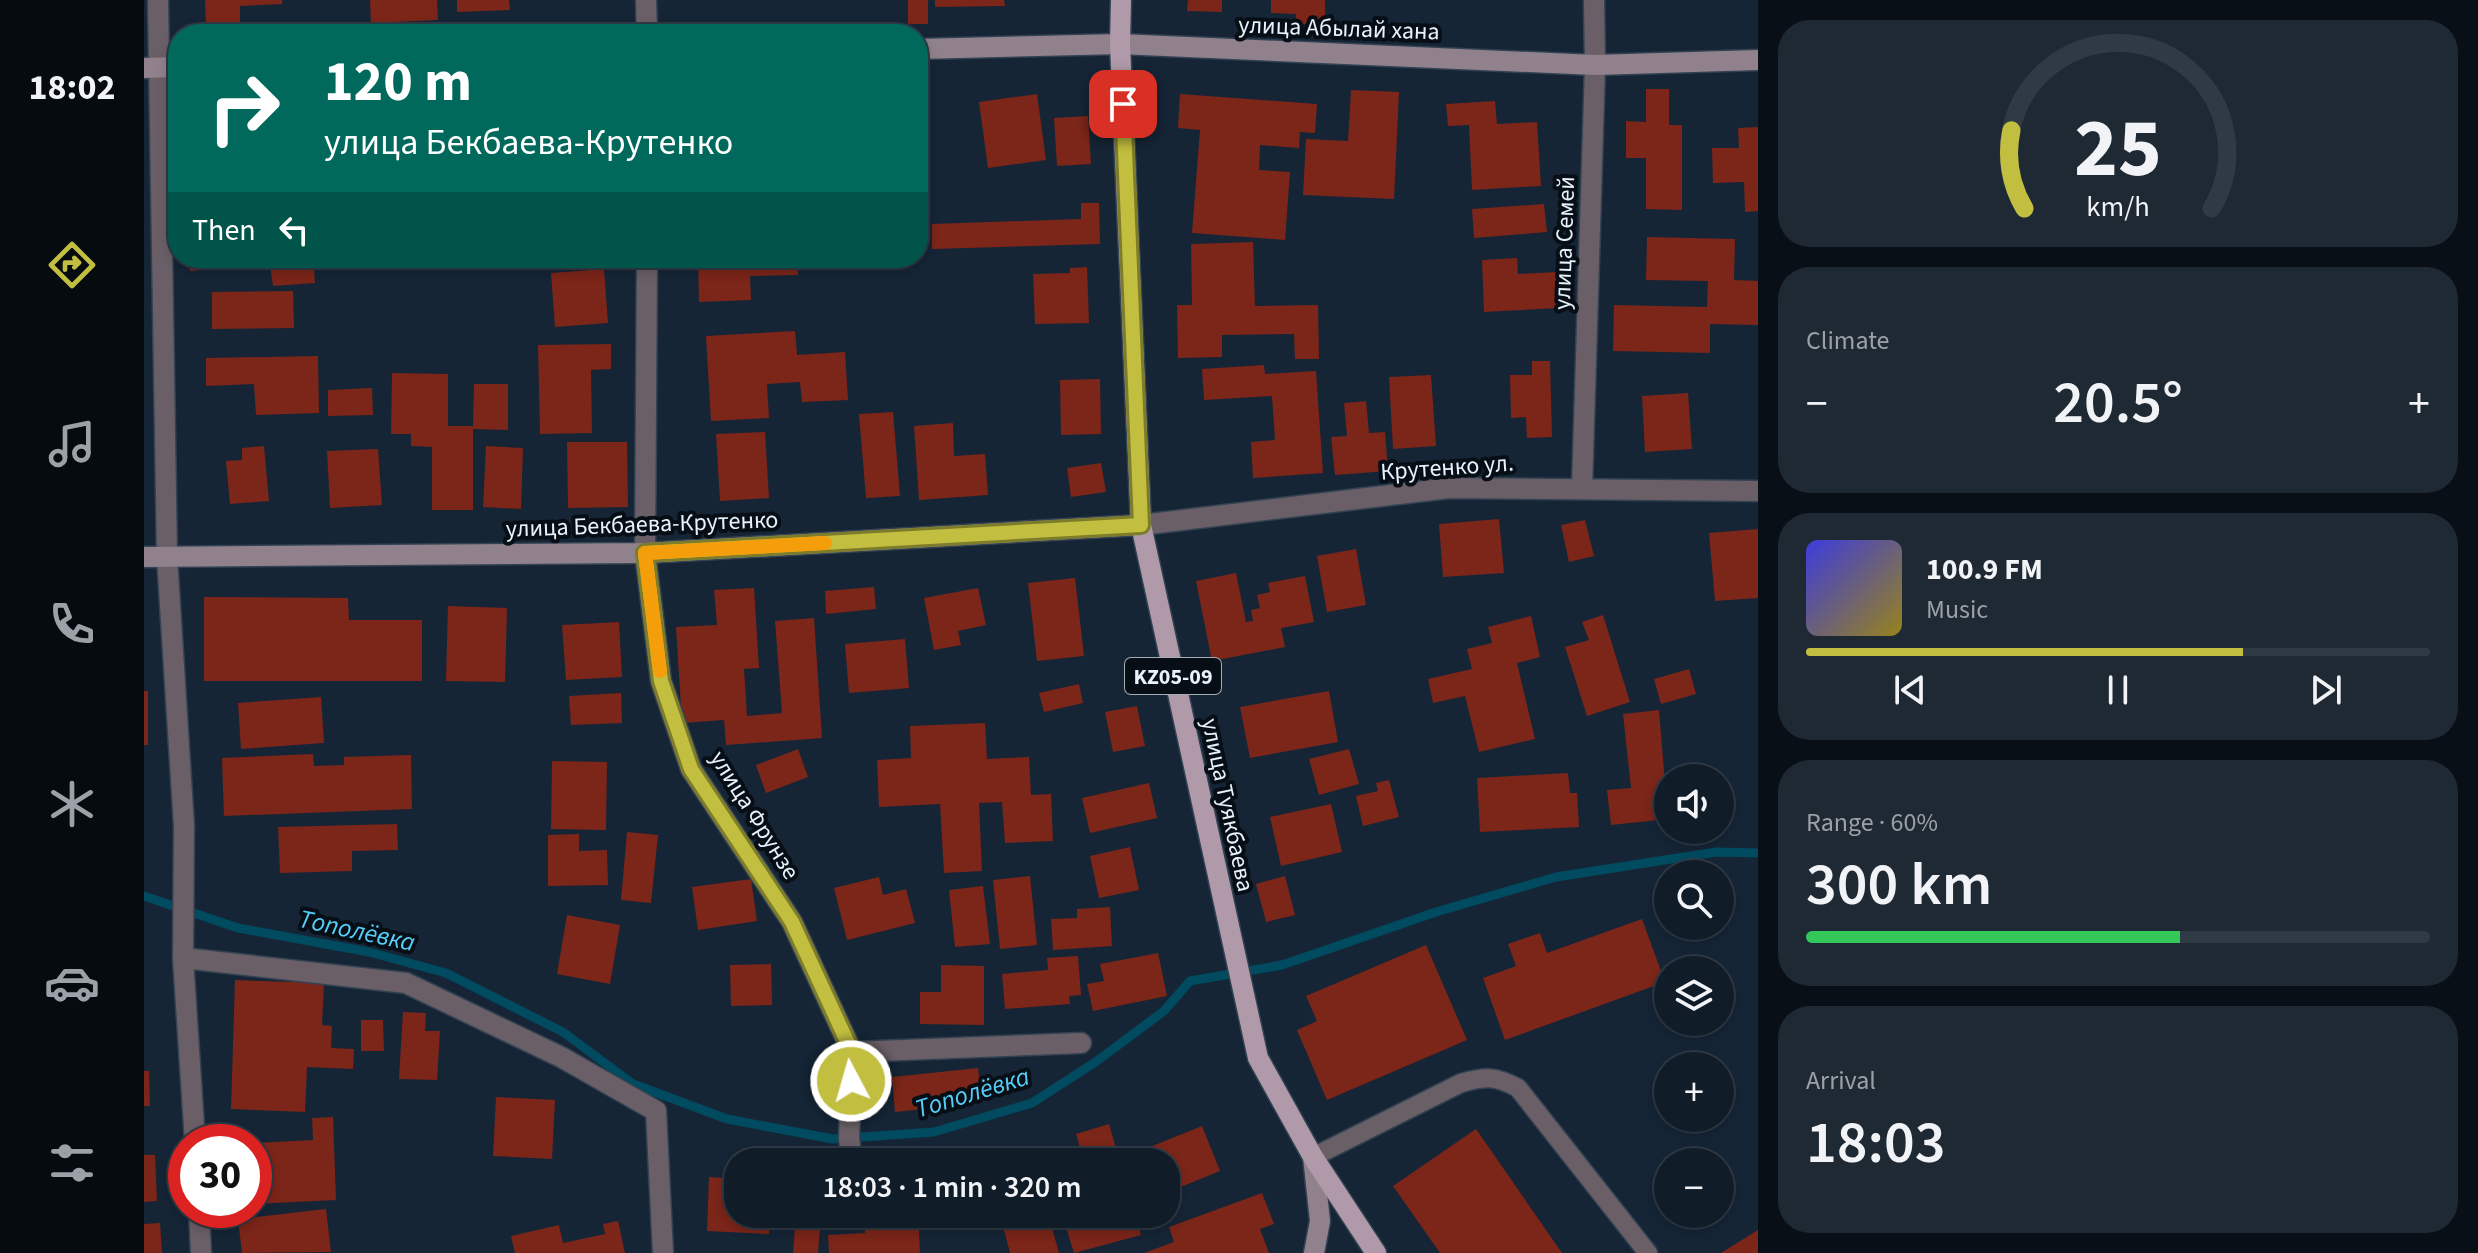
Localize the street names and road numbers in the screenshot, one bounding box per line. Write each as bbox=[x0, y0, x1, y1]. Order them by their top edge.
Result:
street label: улица Абылай хана bbox=[1238, 7, 1440, 50]
street label: улица Семей bbox=[1545, 175, 1584, 311]
street label: Крутенко ул. bbox=[1379, 445, 1515, 490]
street label: улица Бекбаева-Крутенко bbox=[505, 502, 779, 547]
road number: KZ05-09 bbox=[1125, 658, 1221, 694]
street label: улица Туякбаева bbox=[1192, 715, 1263, 895]
street label: улица Фрунзе bbox=[701, 744, 808, 886]

